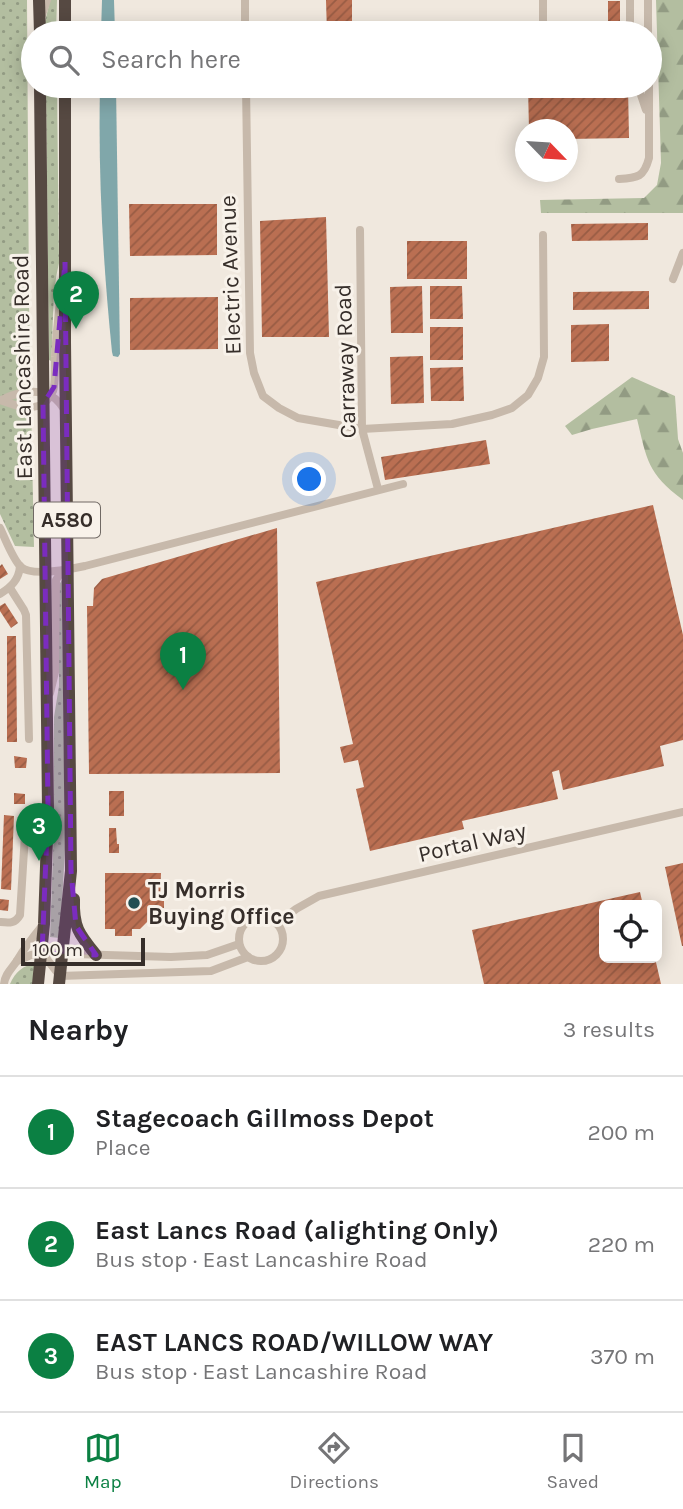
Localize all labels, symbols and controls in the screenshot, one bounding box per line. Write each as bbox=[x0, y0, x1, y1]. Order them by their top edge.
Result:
search box bbox=[21, 21, 662, 98]
icon: search bbox=[45, 41, 83, 79]
text: Search here bbox=[101, 44, 241, 75]
north arrow bbox=[515, 119, 578, 182]
street label: Electric Avenue bbox=[214, 195, 247, 355]
street label: East Lancashire Road bbox=[7, 254, 38, 480]
pin: 2 bbox=[53, 271, 99, 329]
street label: Carraway Road bbox=[329, 283, 362, 439]
your location bbox=[292, 462, 326, 496]
road number: A580 bbox=[34, 503, 100, 538]
pin: 1 bbox=[160, 632, 206, 690]
pin: 3 bbox=[16, 803, 62, 861]
street label: Portal Way bbox=[415, 817, 529, 868]
place label: TJ Morris Buying Office bbox=[148, 877, 295, 930]
marker: TJ Morris Buying Office bbox=[126, 895, 142, 911]
map controls bbox=[599, 900, 662, 963]
button: locate bbox=[599, 900, 662, 963]
scale bar bbox=[21, 935, 145, 967]
text: 100 m bbox=[32, 939, 83, 961]
text: Nearby bbox=[28, 1012, 128, 1048]
text: 3 results bbox=[563, 1016, 655, 1043]
text: Stagecoach Gillmoss Depot bbox=[95, 1103, 434, 1134]
text: 1 bbox=[47, 1119, 55, 1146]
text: 200 m bbox=[587, 1119, 655, 1146]
text: Place bbox=[95, 1134, 151, 1161]
text: East Lancs Road (alighting Only) bbox=[95, 1215, 499, 1246]
text: 2 bbox=[44, 1231, 58, 1258]
text: 220 m bbox=[588, 1231, 655, 1258]
text: Bus stop · East Lancashire Road bbox=[95, 1246, 428, 1273]
text: EAST LANCS ROAD/WILLOW WAY bbox=[95, 1327, 493, 1358]
text: 3 bbox=[44, 1343, 58, 1370]
text: 370 m bbox=[590, 1343, 655, 1370]
text: Bus stop · East Lancashire Road bbox=[95, 1358, 428, 1385]
tab: Map bbox=[84, 1429, 122, 1493]
tab: Directions bbox=[290, 1429, 379, 1493]
tab: Saved bbox=[547, 1429, 599, 1493]

